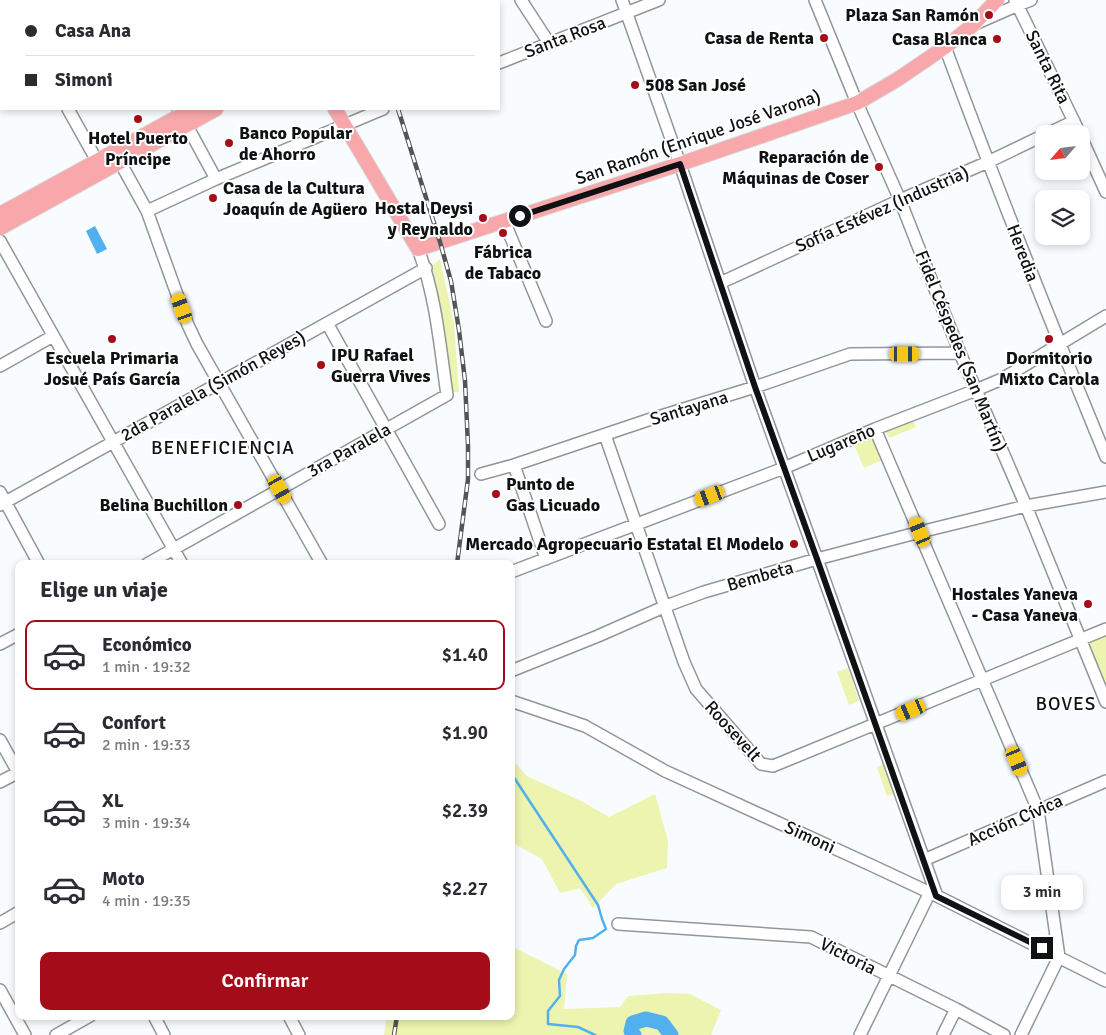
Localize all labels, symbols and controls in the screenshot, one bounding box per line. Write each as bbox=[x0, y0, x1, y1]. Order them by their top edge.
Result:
place label: Plaza San Ramón bbox=[845, 4, 979, 26]
marker: Plaza San Ramón bbox=[983, 9, 995, 21]
street label: Santa Rosa bbox=[521, 11, 609, 63]
text: Casa Ana bbox=[55, 19, 131, 43]
place label: Casa de Renta bbox=[705, 27, 814, 49]
street label: Santa Rita bbox=[1021, 27, 1075, 107]
place label: Casa Blanca bbox=[892, 28, 987, 50]
marker: Casa de Renta bbox=[818, 32, 830, 44]
marker: Casa Blanca bbox=[991, 33, 1003, 45]
text: Simoni bbox=[55, 68, 113, 92]
place label: 508 San José bbox=[645, 74, 746, 96]
marker: 508 San José bbox=[629, 79, 641, 91]
street label: San Ramón (Enrique José Varona) bbox=[573, 85, 823, 189]
marker: Hotel Puerto Príncipe bbox=[132, 113, 144, 125]
place label: Banco Popular de Ahorro bbox=[239, 122, 353, 165]
north arrow bbox=[1035, 125, 1090, 180]
map controls bbox=[1035, 125, 1090, 245]
place label: Hotel Puerto Príncipe bbox=[88, 127, 188, 170]
marker: Banco Popular de Ahorro bbox=[223, 137, 235, 149]
place label: Reparación de Máquinas de Coser bbox=[722, 146, 870, 189]
street label: Sofía Estévez (Industria) bbox=[792, 161, 972, 257]
marker: Reparación de Máquinas de Coser bbox=[873, 161, 885, 173]
place label: Casa de la Cultura Joaquín de Agüero bbox=[223, 177, 367, 220]
button: layers bbox=[1035, 190, 1090, 245]
marker: Casa de la Cultura Joaquín de Agüero bbox=[207, 192, 219, 204]
place label: Hostal Deysi y Reynaldo bbox=[375, 197, 473, 240]
route start bbox=[509, 205, 531, 227]
marker: Hostal Deysi y Reynaldo bbox=[477, 212, 489, 224]
street label: Heredia bbox=[1002, 221, 1044, 285]
marker: Fábrica de Tabaco bbox=[497, 227, 509, 239]
place label: Fábrica de Tabaco bbox=[465, 241, 541, 284]
street label: Fidel Céspedes (San Martín) bbox=[910, 247, 1012, 455]
car bbox=[169, 291, 194, 325]
street label: 2da Paralela (Simón Reyes) bbox=[117, 326, 309, 446]
marker: Escuela Primaria Josué País García bbox=[106, 333, 118, 345]
marker: Dormitorio Mixto Carola bbox=[1043, 333, 1055, 345]
place label: IPU Rafael Guerra Vives bbox=[331, 344, 430, 387]
place label: Escuela Primaria Josué País García bbox=[44, 347, 180, 390]
car bbox=[890, 347, 920, 362]
place label: Dormitorio Mixto Carola bbox=[999, 347, 1099, 390]
marker: IPU Rafael Guerra Vives bbox=[315, 359, 327, 371]
street label: Santayana bbox=[647, 386, 731, 430]
street label: 3ra Paralela bbox=[303, 418, 395, 482]
street label: Lugareño bbox=[804, 419, 878, 467]
district label: BENEFICIENCIA bbox=[151, 436, 295, 460]
car bbox=[266, 472, 293, 506]
place label: Punto de Gas Licuado bbox=[506, 473, 600, 516]
car bbox=[693, 484, 726, 508]
marker: Punto de Gas Licuado bbox=[490, 488, 502, 500]
place label: Belina Buchillon bbox=[99, 494, 228, 516]
marker: Belina Buchillon bbox=[232, 499, 244, 511]
car bbox=[907, 515, 932, 549]
place label: Mercado Agropecuario Estatal El Modelo bbox=[465, 533, 784, 555]
marker: Mercado Agropecuario Estatal El Modelo bbox=[788, 538, 800, 550]
street label: Bembeta bbox=[724, 556, 796, 596]
text: Elige un viaje bbox=[40, 576, 168, 603]
place label: Hostales Yaneva - Casa Yaneva bbox=[951, 583, 1078, 626]
marker: Hostales Yaneva - Casa Yaneva bbox=[1082, 598, 1094, 610]
icon: car bbox=[42, 633, 87, 678]
text: Económico bbox=[102, 633, 192, 657]
text: $1.40 bbox=[442, 643, 488, 667]
text: 1 min · 19:32 bbox=[102, 657, 191, 677]
district label: BOVES bbox=[1036, 692, 1096, 716]
street label: Roosevelt bbox=[700, 696, 766, 766]
car bbox=[894, 697, 927, 723]
icon: car bbox=[42, 711, 87, 756]
text: Confort bbox=[102, 711, 166, 735]
text: $1.90 bbox=[442, 721, 488, 745]
text: 2 min · 19:33 bbox=[102, 735, 191, 755]
car bbox=[1004, 744, 1029, 778]
icon: car bbox=[42, 789, 87, 834]
text: XL bbox=[102, 789, 124, 813]
street label: Acción Cívica bbox=[964, 789, 1066, 851]
text: $2.39 bbox=[442, 799, 488, 823]
text: 3 min · 19:34 bbox=[102, 813, 191, 833]
street label: Simoni bbox=[781, 816, 839, 858]
icon: car bbox=[42, 867, 87, 912]
text: Moto bbox=[102, 867, 145, 891]
callout: 3 min bbox=[1001, 876, 1083, 910]
text: $2.27 bbox=[442, 877, 488, 901]
text: 3 min bbox=[1023, 882, 1061, 902]
text: 4 min · 19:35 bbox=[102, 891, 191, 911]
street label: Victoria bbox=[816, 933, 880, 979]
route end bbox=[1031, 937, 1053, 959]
button: Confirmar bbox=[40, 952, 490, 1010]

